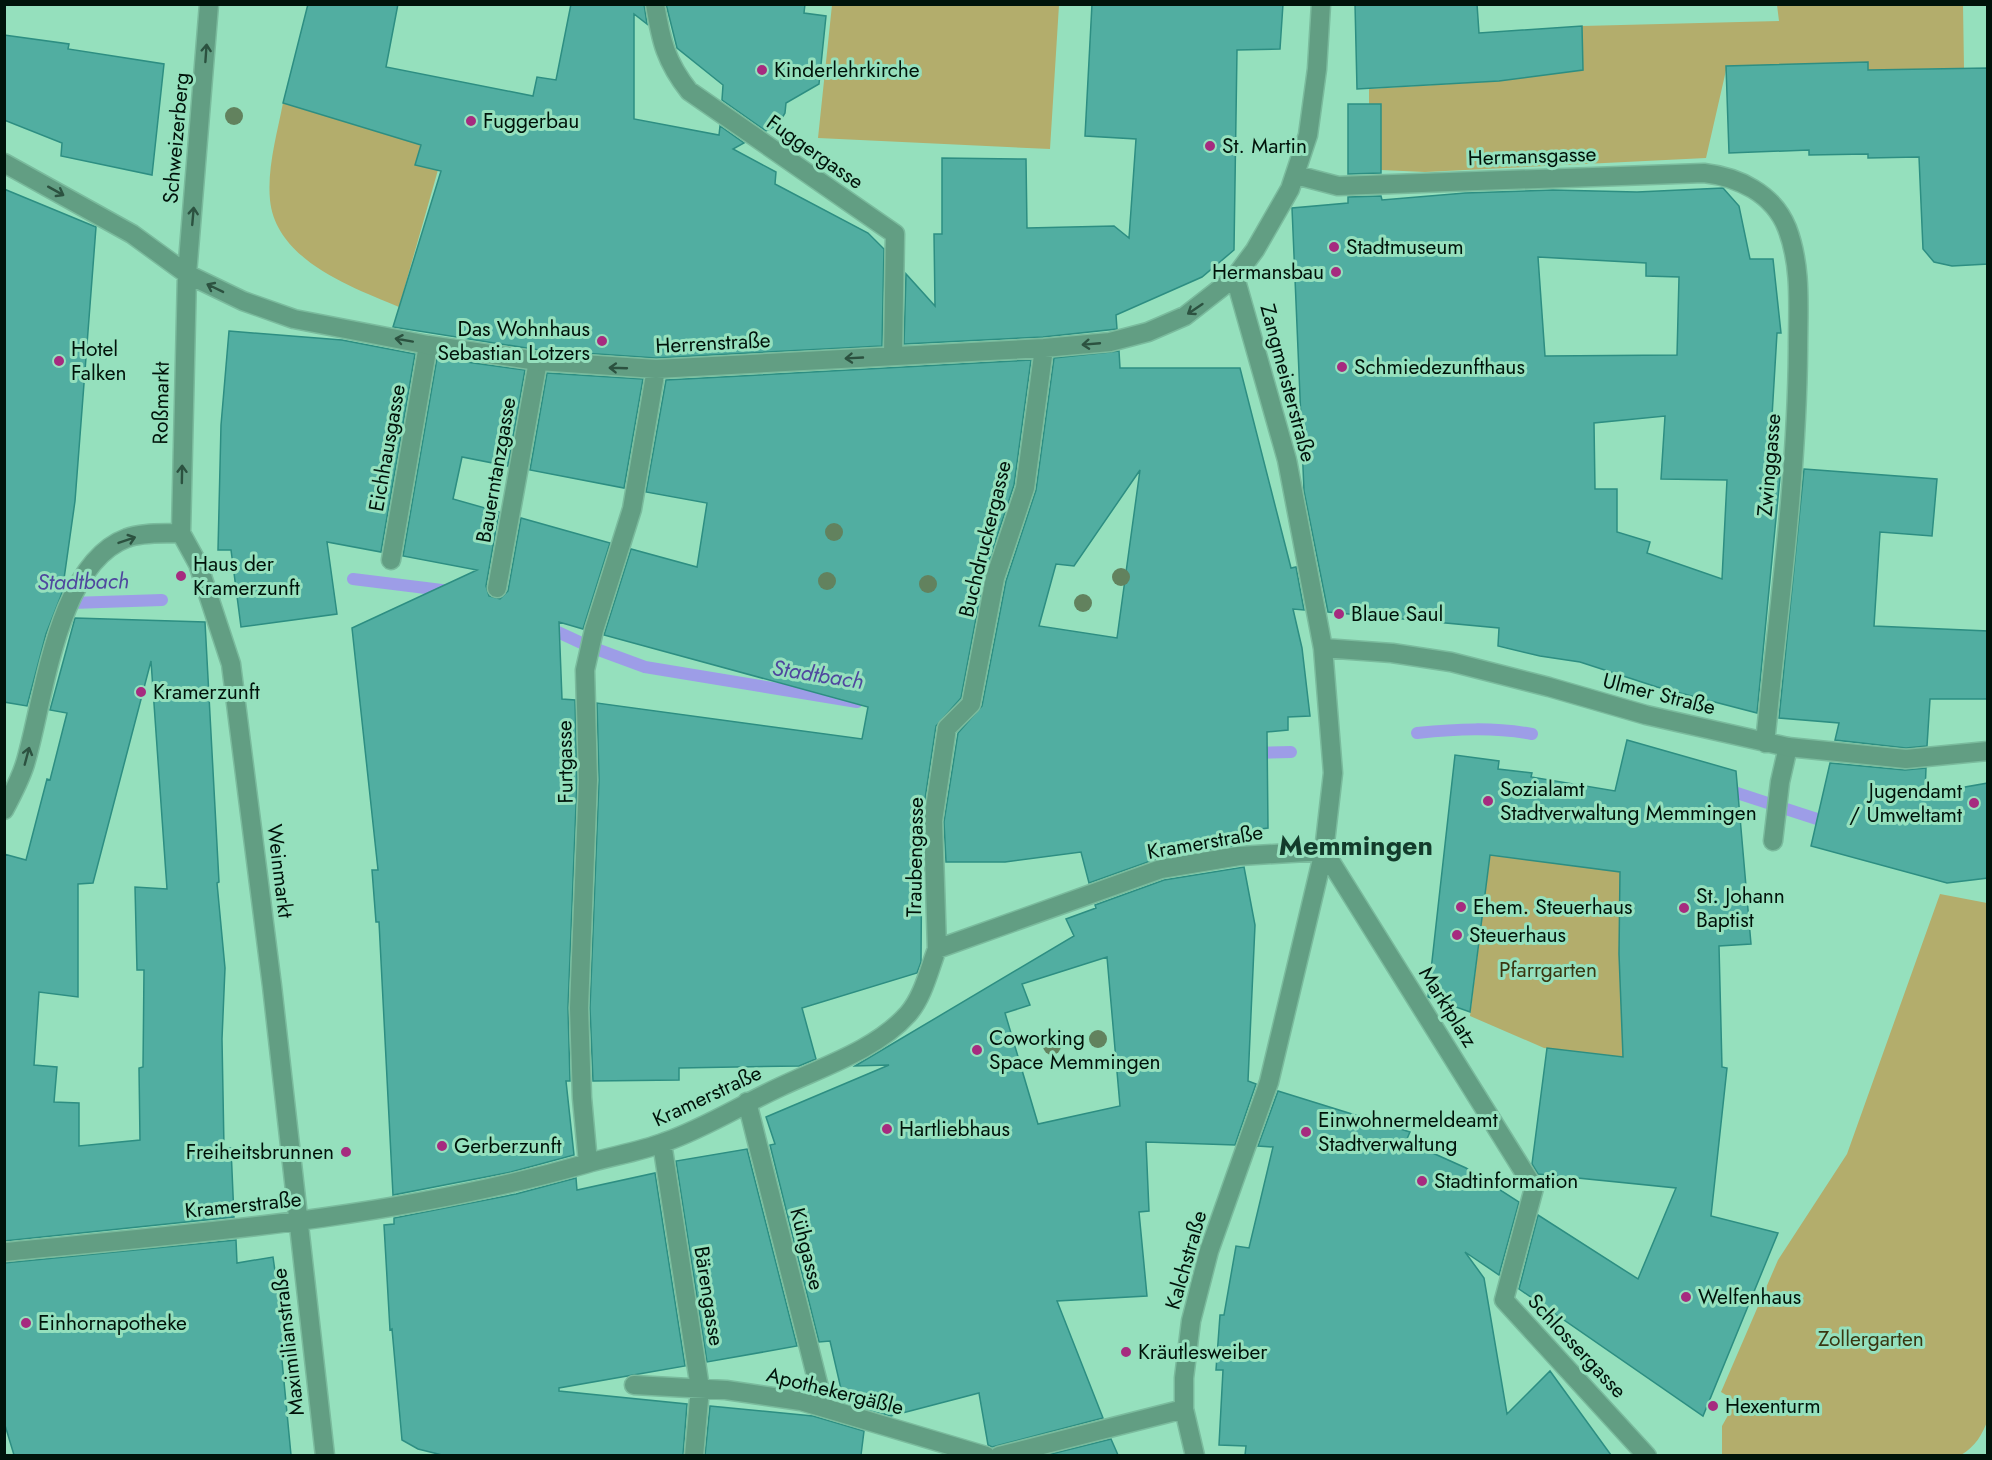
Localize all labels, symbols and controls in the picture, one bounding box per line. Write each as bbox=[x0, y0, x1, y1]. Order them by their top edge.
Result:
one-way arrow bbox=[200, 44, 211, 64]
place label: Kinderlehrkirche bbox=[774, 55, 920, 85]
marker: Kinderlehrkirche bbox=[755, 63, 769, 77]
street label: Schweizerberg bbox=[155, 71, 197, 205]
place label: Fuggerbau bbox=[483, 106, 579, 136]
street label: Fuggergasse bbox=[760, 107, 870, 197]
marker: Fuggerbau bbox=[464, 114, 478, 128]
place label: St. Martin bbox=[1222, 131, 1307, 161]
marker: St. Martin bbox=[1203, 139, 1217, 153]
street label: Hermansgasse bbox=[1467, 139, 1597, 173]
one-way arrow bbox=[47, 185, 64, 197]
one-way arrow bbox=[188, 206, 199, 226]
place label: Stadtmuseum bbox=[1346, 232, 1464, 262]
marker: Stadtmuseum bbox=[1327, 240, 1341, 254]
place label: Hermansbau bbox=[1212, 257, 1324, 287]
marker: Hermansbau bbox=[1329, 265, 1343, 279]
one-way arrow bbox=[207, 281, 225, 293]
street label: Zangmeisterstraße bbox=[1253, 301, 1324, 465]
one-way arrow bbox=[1187, 303, 1203, 315]
place label: Das Wohnhaus Sebastian Lotzers bbox=[437, 314, 590, 368]
street label: Herrenstraße bbox=[655, 325, 772, 361]
place label: Hotel Falken bbox=[71, 334, 127, 388]
one-way arrow bbox=[394, 334, 414, 345]
marker: Das Wohnhaus Sebastian Lotzers bbox=[595, 334, 609, 348]
one-way arrow bbox=[1082, 339, 1101, 350]
one-way arrow bbox=[845, 352, 865, 363]
place label: Schmiedezunfthaus bbox=[1354, 352, 1525, 382]
marker: Hotel Falken bbox=[52, 354, 66, 368]
marker: Schmiedezunfthaus bbox=[1335, 360, 1349, 374]
street label: Roßmarkt bbox=[145, 361, 177, 445]
one-way arrow bbox=[608, 362, 628, 373]
street label: Eichhausgasse bbox=[361, 382, 413, 514]
street label: Bauerntanzgasse bbox=[468, 395, 524, 545]
street label: Zwinggasse bbox=[1750, 412, 1788, 518]
street label: Buchdruckergasse bbox=[951, 457, 1019, 620]
one-way arrow bbox=[176, 465, 188, 485]
one-way arrow bbox=[118, 534, 137, 545]
place label: Haus der Kramerzunft bbox=[193, 549, 300, 603]
water label: Stadtbach bbox=[37, 564, 129, 598]
marker: Haus der Kramerzunft bbox=[174, 569, 188, 583]
place label: Blaue Saul bbox=[1351, 599, 1443, 629]
marker: Blaue Saul bbox=[1332, 607, 1346, 621]
water label: Stadtbach bbox=[770, 651, 866, 697]
street label: Ulmer Straße bbox=[1599, 666, 1719, 723]
place label: Kramerzunft bbox=[153, 677, 260, 707]
marker: Kramerzunft bbox=[134, 685, 148, 699]
street label: Furtgasse bbox=[549, 720, 581, 804]
one-way arrow bbox=[21, 747, 33, 766]
place label: Sozialamt Stadtverwaltung Memmingen bbox=[1500, 774, 1757, 828]
place label: Jugendamt / Umweltamt bbox=[1849, 776, 1962, 830]
marker: Sozialamt Stadtverwaltung Memmingen bbox=[1481, 794, 1495, 808]
marker: Jugendamt / Umweltamt bbox=[1967, 796, 1981, 810]
street label: Traubengasse bbox=[899, 797, 931, 917]
street label: Kramerstraße bbox=[1145, 817, 1265, 867]
street label: Weinmarkt bbox=[259, 822, 301, 920]
district label: Memmingen bbox=[1279, 826, 1433, 865]
place label: St. Johann Baptist bbox=[1696, 881, 1785, 935]
place label: Ehem. Steuerhaus bbox=[1473, 892, 1632, 922]
marker: Ehem. Steuerhaus bbox=[1454, 900, 1468, 914]
marker: St. Johann Baptist bbox=[1677, 901, 1691, 915]
place label: Steuerhaus bbox=[1469, 920, 1566, 950]
marker: Steuerhaus bbox=[1450, 928, 1464, 942]
park label: Pfarrgarten bbox=[1499, 955, 1597, 985]
street label: Marktplatz bbox=[1411, 961, 1485, 1053]
place label: Coworking Space Memmingen bbox=[989, 1023, 1161, 1077]
marker: Coworking Space Memmingen bbox=[970, 1043, 984, 1057]
street label: Kramerstraße bbox=[648, 1058, 767, 1134]
place label: Einwohnermeldeamt Stadtverwaltung bbox=[1318, 1105, 1498, 1159]
place label: Hartliebhaus bbox=[899, 1114, 1010, 1144]
marker: Hartliebhaus bbox=[880, 1122, 894, 1136]
marker: Einwohnermeldeamt Stadtverwaltung bbox=[1299, 1125, 1313, 1139]
place label: Gerberzunft bbox=[454, 1131, 561, 1161]
place label: Freiheitsbrunnen bbox=[186, 1137, 334, 1167]
marker: Gerberzunft bbox=[435, 1139, 449, 1153]
marker: Freiheitsbrunnen bbox=[339, 1145, 353, 1159]
place label: Stadtinformation bbox=[1434, 1166, 1578, 1196]
marker: Stadtinformation bbox=[1415, 1174, 1429, 1188]
street label: Kramerstraße bbox=[183, 1184, 303, 1226]
street label: Kühgasse bbox=[782, 1205, 832, 1293]
street label: Kalchstraße bbox=[1158, 1207, 1214, 1313]
street label: Bärengasse bbox=[686, 1244, 732, 1348]
street label: Maximilianstraße bbox=[264, 1266, 312, 1417]
place label: Welfenhaus bbox=[1698, 1282, 1801, 1312]
street label: Schlossergasse bbox=[1521, 1287, 1634, 1405]
marker: Welfenhaus bbox=[1679, 1290, 1693, 1304]
place label: Einhornapotheke bbox=[38, 1308, 187, 1338]
marker: Einhornapotheke bbox=[19, 1316, 33, 1330]
park label: Zollergarten bbox=[1818, 1324, 1924, 1354]
place label: Kräutlesweiber bbox=[1138, 1337, 1268, 1367]
marker: Kräutlesweiber bbox=[1119, 1345, 1133, 1359]
street label: Apothekergäßle bbox=[763, 1359, 907, 1423]
place label: Hexenturm bbox=[1725, 1391, 1821, 1421]
marker: Hexenturm bbox=[1706, 1399, 1720, 1413]

